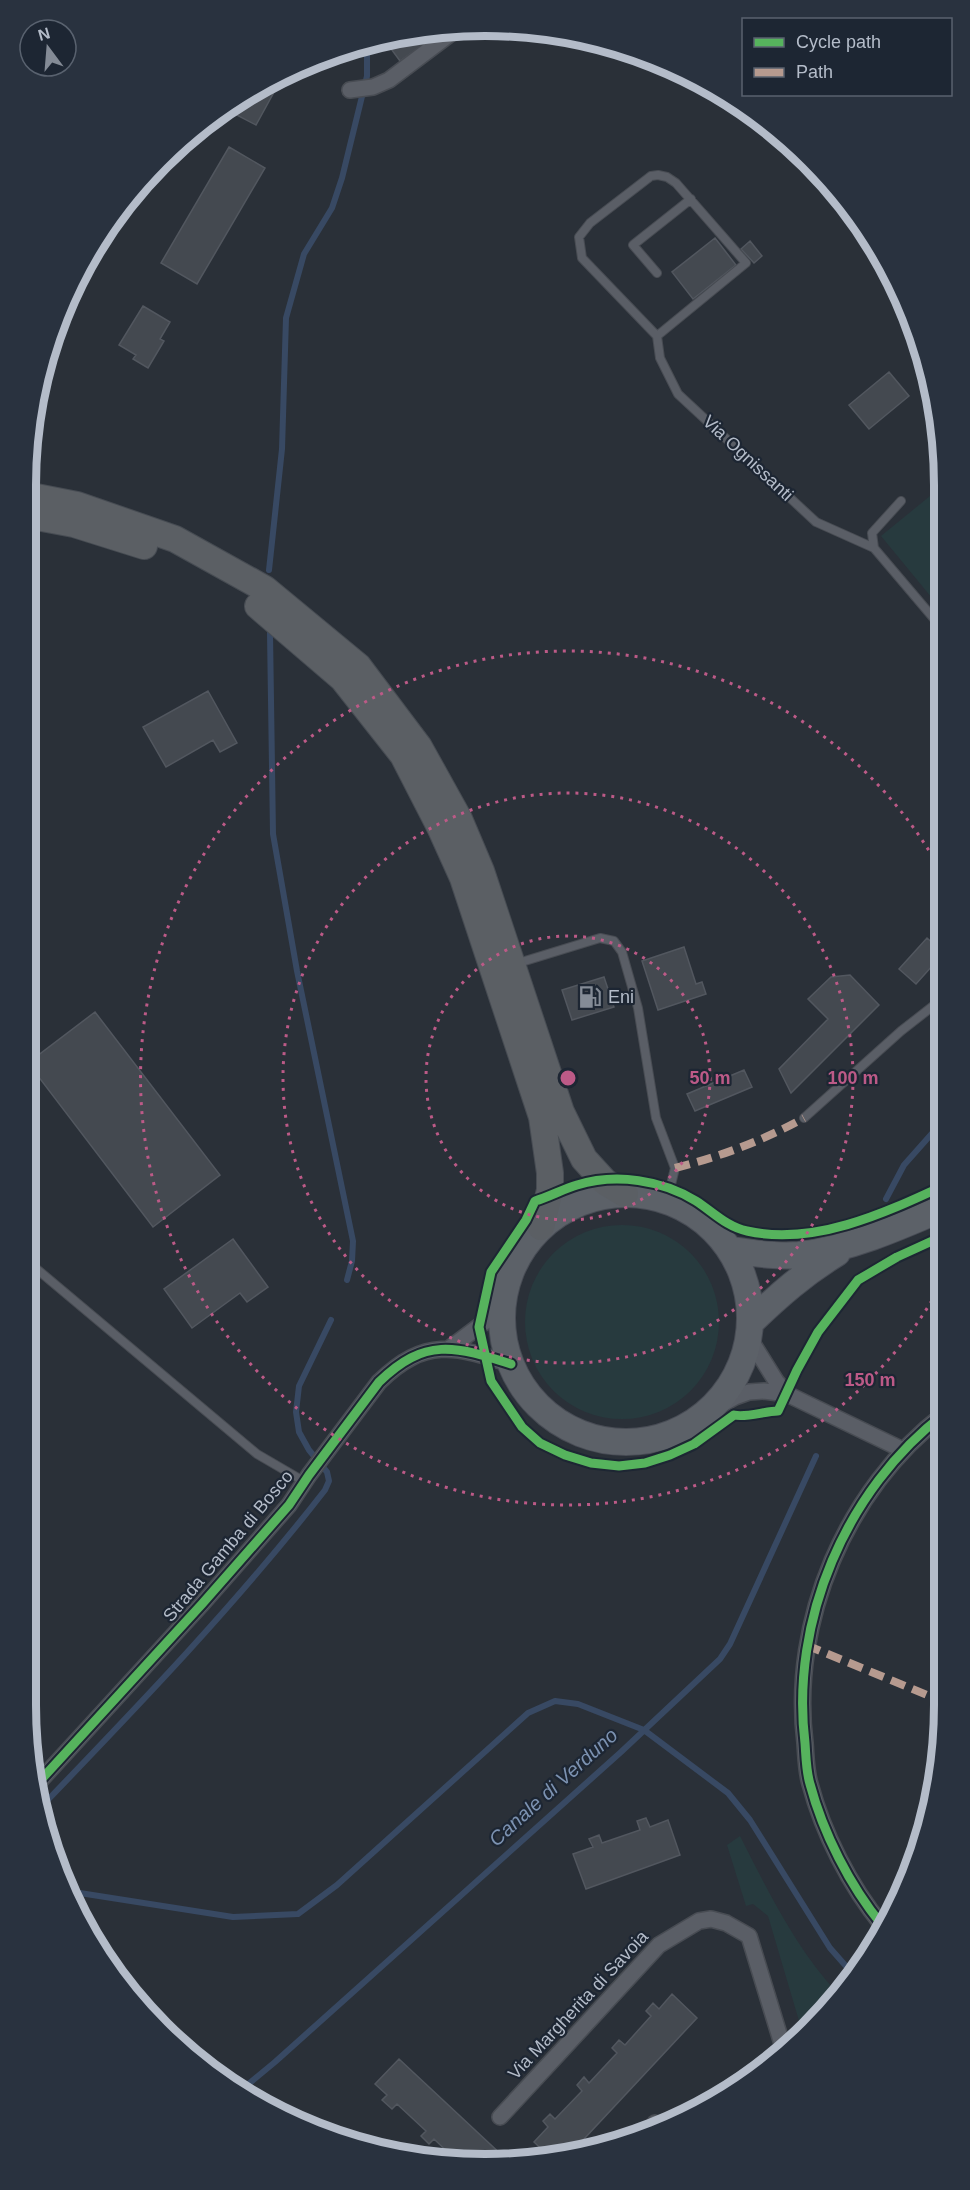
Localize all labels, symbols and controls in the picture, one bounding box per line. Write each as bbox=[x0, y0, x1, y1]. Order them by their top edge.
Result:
north arrow bbox=[18, 18, 78, 78]
legend bbox=[742, 18, 952, 96]
text: N bbox=[36, 24, 52, 44]
text: Cycle path bbox=[796, 32, 881, 52]
text: Path bbox=[796, 62, 833, 82]
street label: Via Ognissanti bbox=[699, 411, 797, 505]
fuel station icon: Eni bbox=[577, 984, 603, 1010]
place label: Eni bbox=[608, 987, 634, 1007]
centre of rings bbox=[558, 1068, 578, 1088]
text: 50 m bbox=[689, 1068, 731, 1088]
text: 100 m bbox=[827, 1068, 879, 1088]
text: 150 m bbox=[844, 1370, 896, 1390]
street label: Strada Gamba di Bosco bbox=[159, 1466, 297, 1626]
water label: Canale di Verduno bbox=[484, 1724, 622, 1850]
street label: Via Margherita di Savoia bbox=[504, 1926, 653, 2083]

